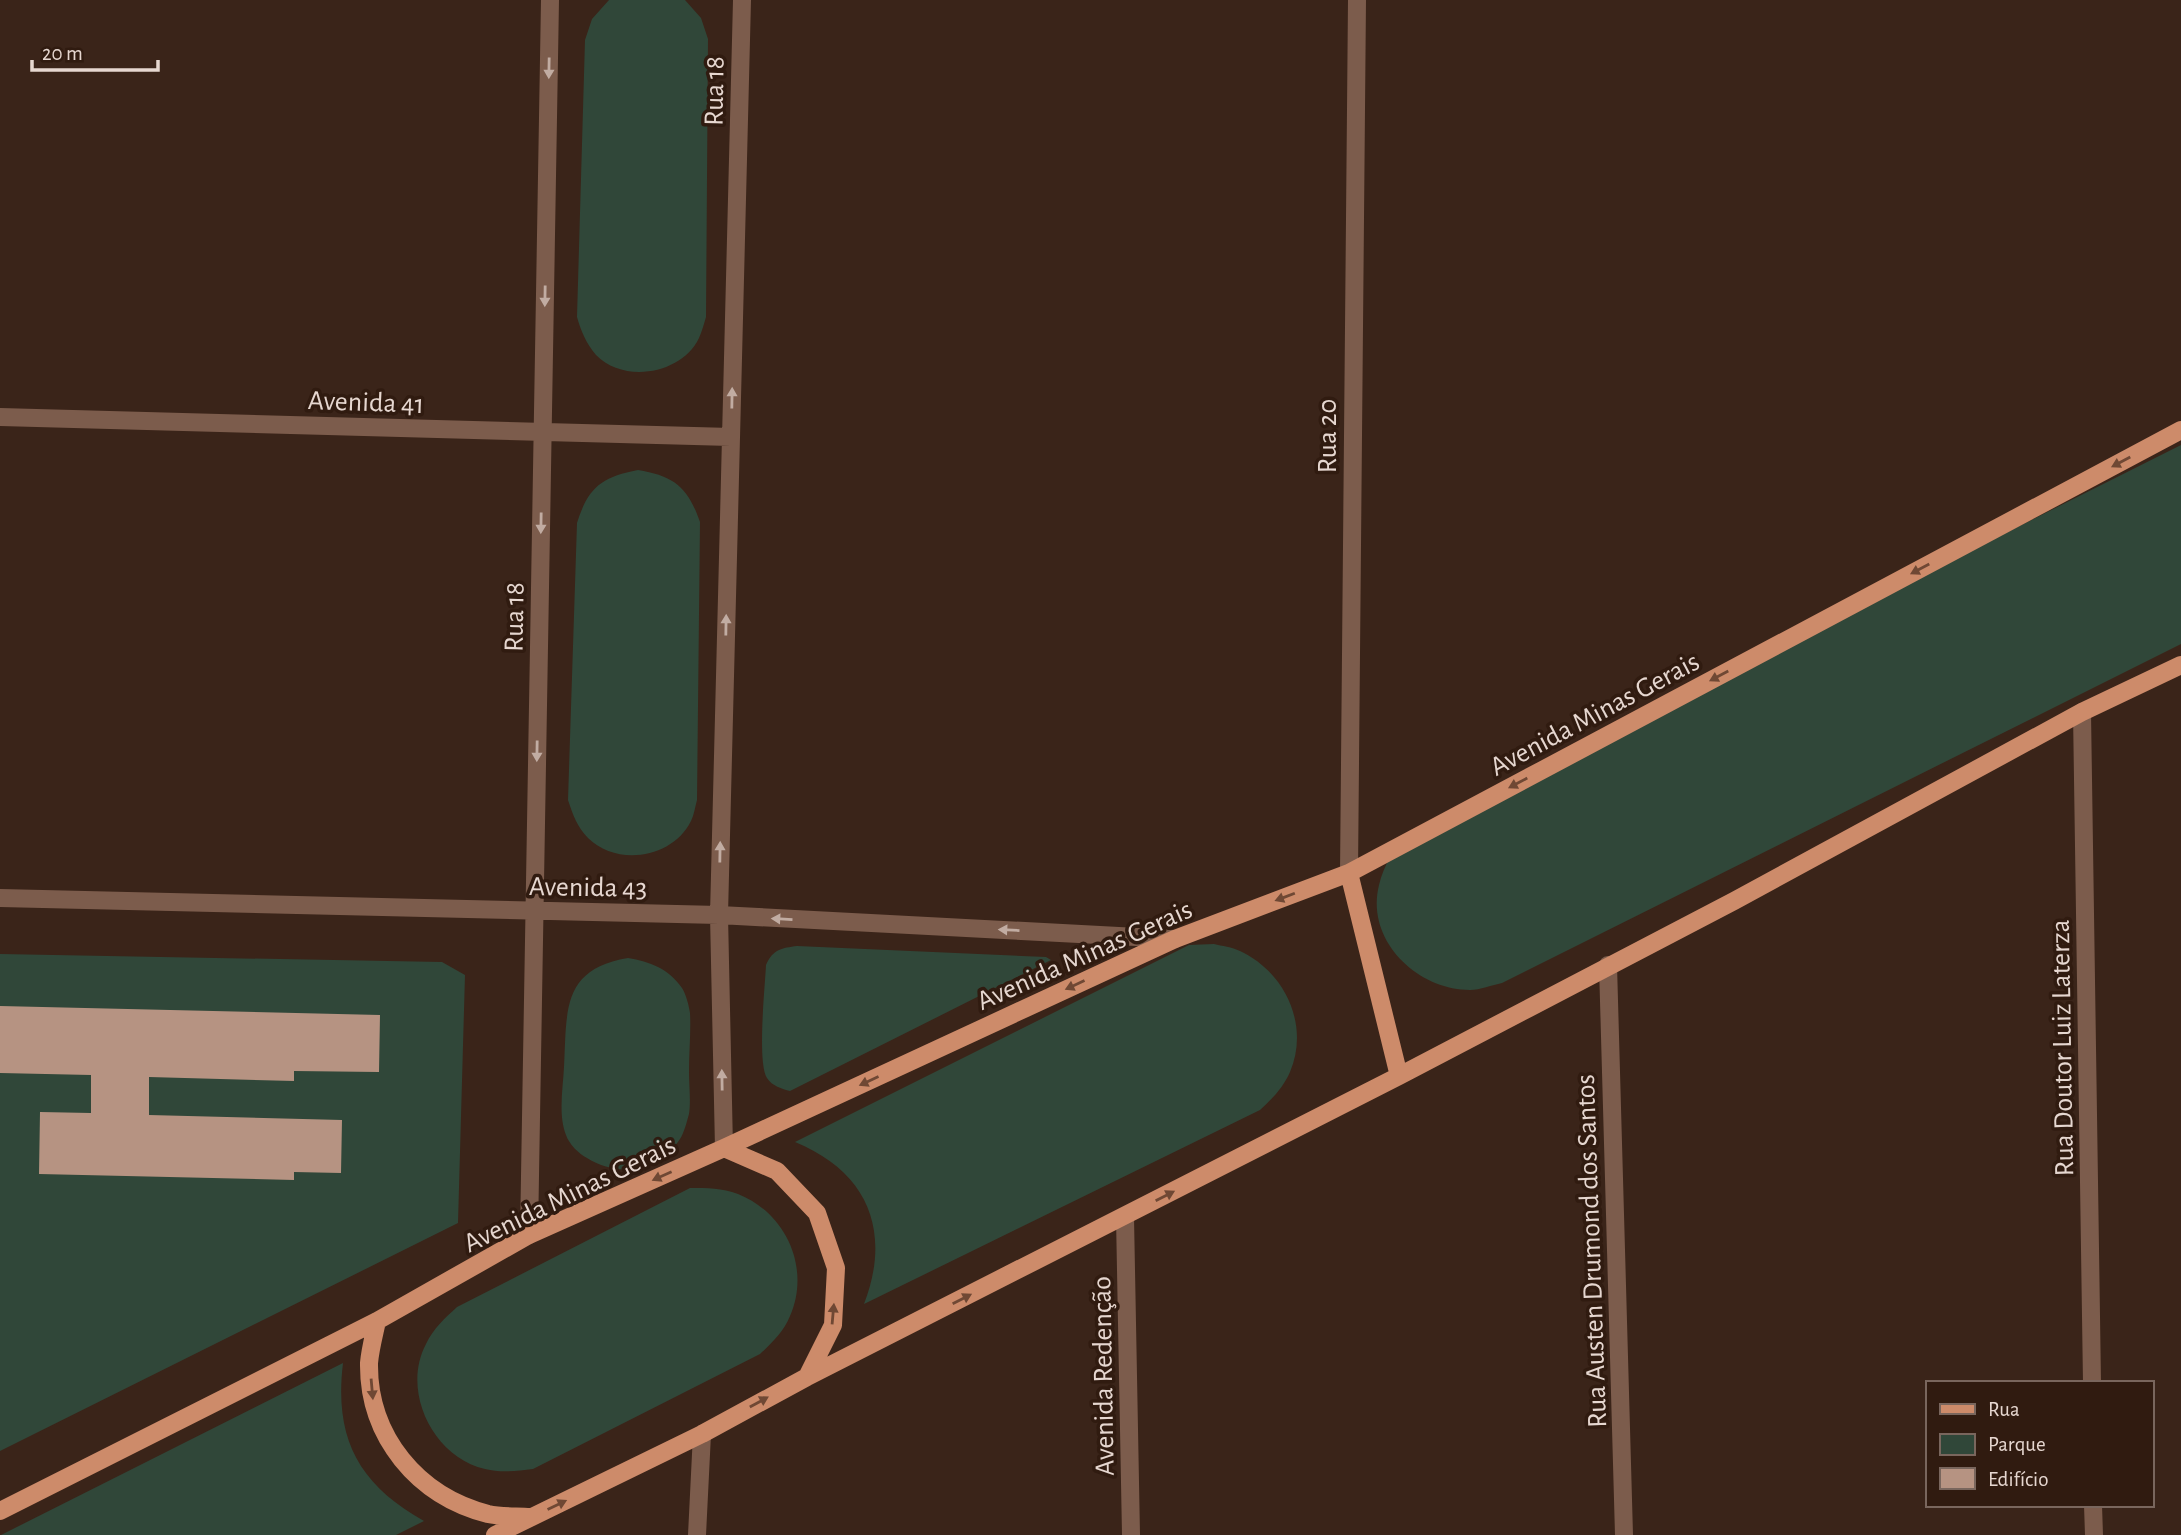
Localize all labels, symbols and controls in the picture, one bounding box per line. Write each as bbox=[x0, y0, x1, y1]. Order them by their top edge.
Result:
scale bar bbox=[32, 28, 158, 72]
text: 20 m bbox=[42, 43, 83, 64]
street label: Rua 18 bbox=[700, 56, 730, 126]
one-way arrow bbox=[543, 57, 555, 79]
one-way arrow bbox=[540, 285, 551, 307]
one-way arrow bbox=[726, 386, 737, 408]
street label: Avenida 41 bbox=[307, 387, 425, 419]
street label: Rua 20 bbox=[1314, 399, 1342, 473]
one-way arrow bbox=[2111, 456, 2131, 468]
one-way arrow bbox=[536, 512, 547, 534]
one-way arrow bbox=[1910, 563, 1930, 575]
street label: Rua 18 bbox=[500, 582, 530, 652]
one-way arrow bbox=[720, 614, 732, 636]
street label: Avenida Minas Gerais bbox=[1486, 648, 1704, 782]
one-way arrow bbox=[1709, 670, 1729, 682]
one-way arrow bbox=[532, 740, 543, 762]
one-way arrow bbox=[1509, 777, 1528, 789]
one-way arrow bbox=[715, 841, 726, 863]
street label: Avenida 43 bbox=[529, 873, 647, 903]
one-way arrow bbox=[1275, 892, 1296, 903]
street label: Avenida Minas Gerais bbox=[973, 896, 1197, 1016]
one-way arrow bbox=[771, 913, 793, 924]
street label: Rua Doutor Luiz Laterza bbox=[2047, 919, 2079, 1177]
one-way arrow bbox=[998, 925, 1020, 936]
one-way arrow bbox=[1065, 979, 1085, 991]
one-way arrow bbox=[717, 1069, 728, 1091]
street label: Rua Austen Drumond dos Santos bbox=[1572, 1074, 1612, 1428]
one-way arrow bbox=[859, 1075, 879, 1087]
street label: Avenida Minas Gerais bbox=[459, 1131, 681, 1258]
one-way arrow bbox=[652, 1170, 672, 1182]
one-way arrow bbox=[1155, 1191, 1175, 1202]
street label: Avenida Redenção bbox=[1088, 1276, 1120, 1476]
one-way arrow bbox=[952, 1293, 972, 1304]
one-way arrow bbox=[828, 1303, 839, 1325]
one-way arrow bbox=[367, 1378, 378, 1400]
legend bbox=[1926, 1381, 2153, 1507]
one-way arrow bbox=[750, 1396, 769, 1408]
text: Rua bbox=[1988, 1399, 2020, 1420]
text: Parque bbox=[1988, 1434, 2046, 1455]
text: Edifício bbox=[1988, 1469, 2048, 1490]
one-way arrow bbox=[547, 1500, 567, 1511]

